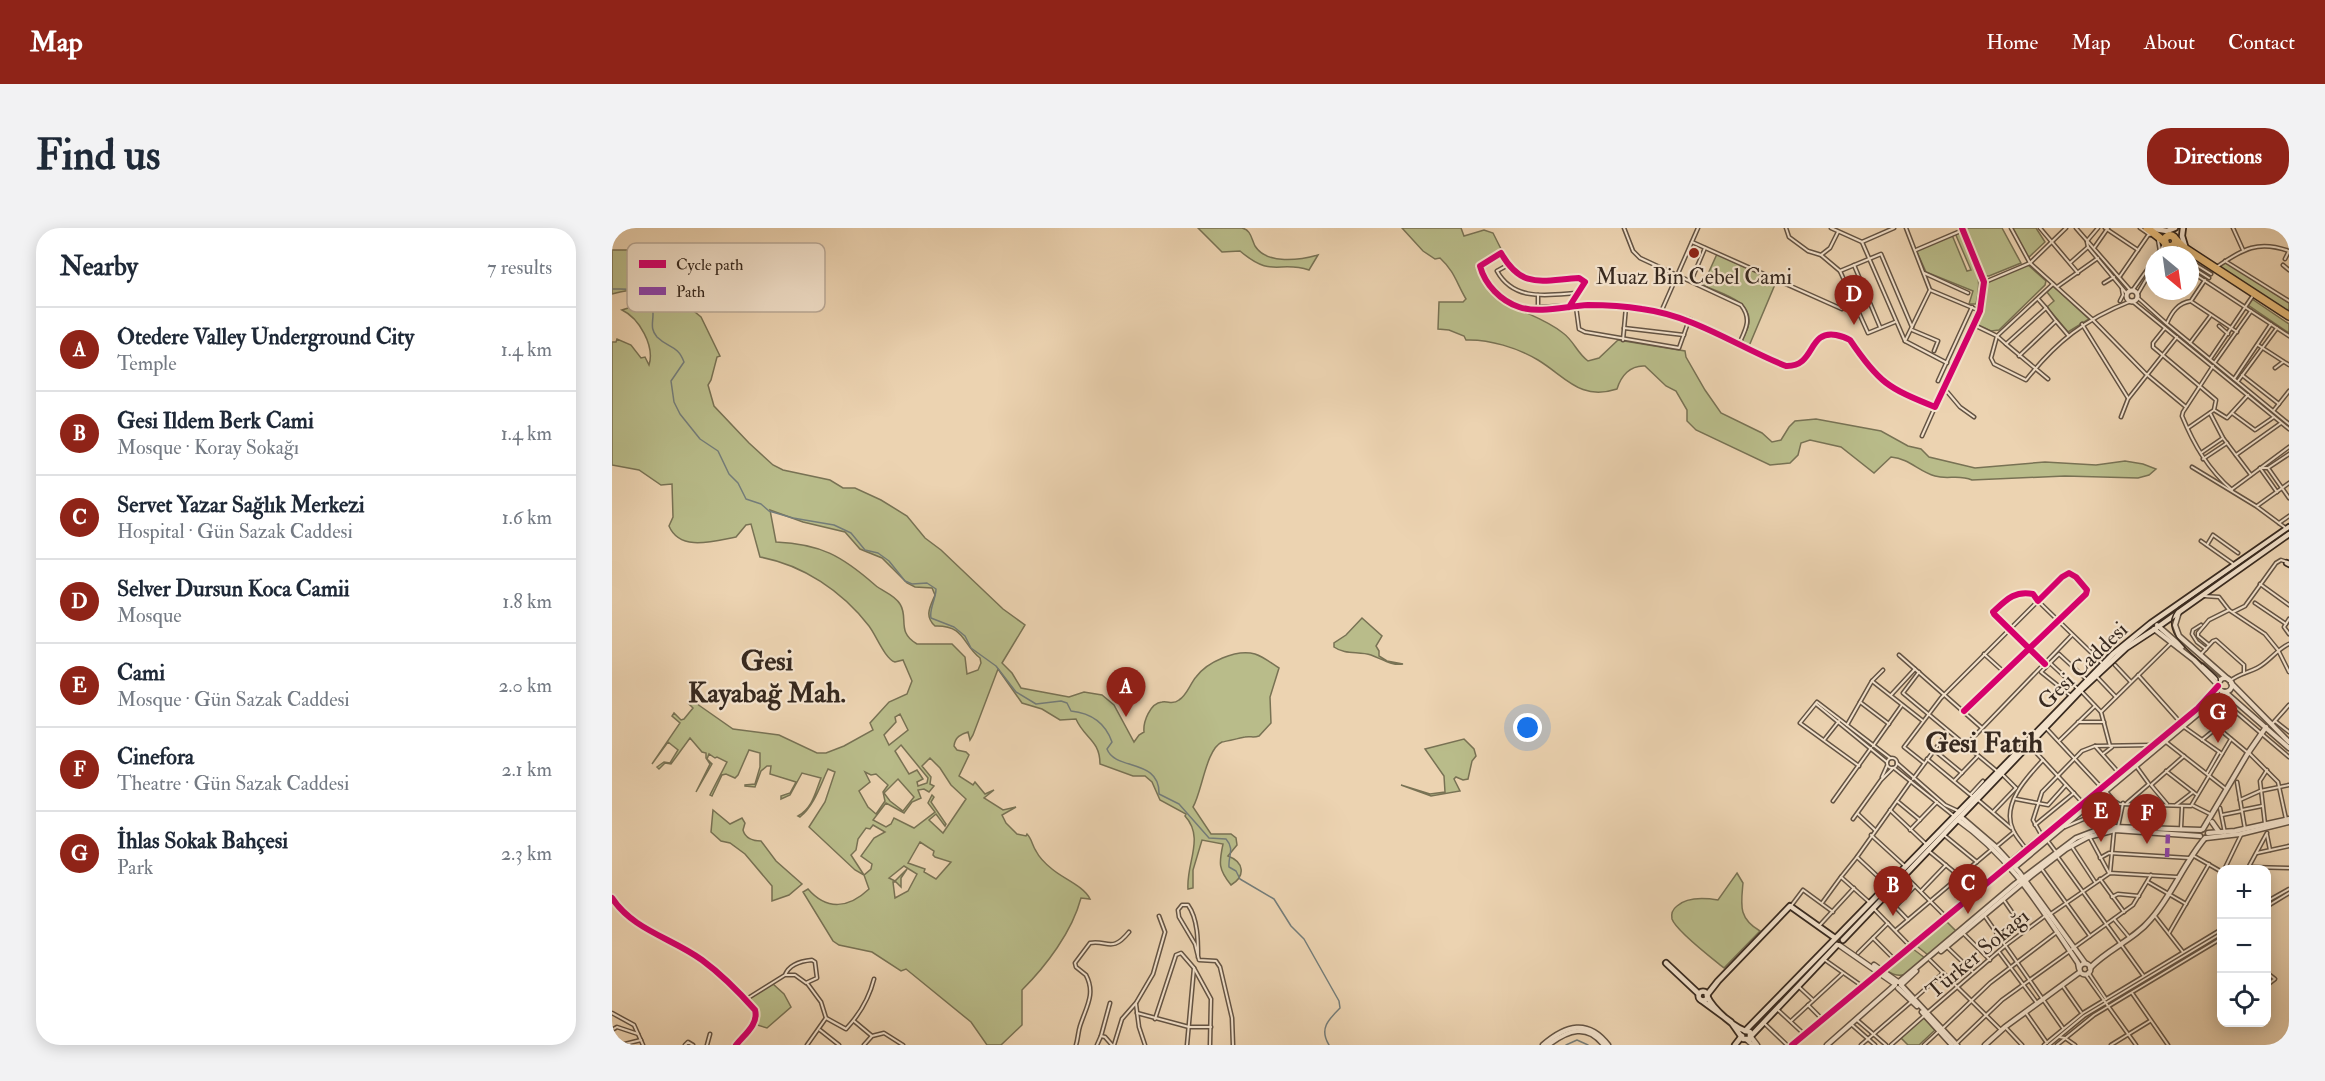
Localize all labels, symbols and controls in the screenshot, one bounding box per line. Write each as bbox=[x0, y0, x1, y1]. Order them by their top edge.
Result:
text: Map bbox=[30, 25, 83, 60]
text: Home bbox=[1986, 29, 2038, 56]
text: Map bbox=[2071, 29, 2111, 56]
text: About bbox=[2144, 29, 2195, 56]
text: Contact bbox=[2228, 29, 2295, 56]
button: Directions bbox=[2147, 128, 2289, 185]
text: Find us bbox=[36, 130, 160, 182]
legend bbox=[627, 243, 825, 312]
marker: Muaz Bin Cebel Cami bbox=[1687, 246, 1701, 260]
north arrow bbox=[2145, 246, 2199, 300]
text: Nearby bbox=[60, 251, 138, 283]
text: 7 results bbox=[487, 255, 552, 280]
text: Cycle path bbox=[676, 255, 744, 276]
place label: Muaz Bin Cebel Cami bbox=[1596, 263, 1792, 291]
pin: D bbox=[1834, 276, 1874, 325]
text: Path bbox=[676, 282, 706, 302]
text: Otedere Valley Underground City bbox=[117, 323, 414, 351]
text: A bbox=[73, 337, 86, 362]
text: 1.4 km bbox=[501, 337, 552, 362]
text: Temple bbox=[117, 351, 177, 376]
text: Gesi Ildem Berk Cami bbox=[117, 407, 314, 435]
text: B bbox=[73, 421, 86, 446]
text: 1.4 km bbox=[501, 421, 552, 446]
text: Mosque · Koray Sokağı bbox=[117, 435, 299, 460]
text: Servet Yazar Sağlık Merkezi bbox=[117, 491, 365, 519]
text: C bbox=[72, 505, 87, 530]
text: 1.6 km bbox=[502, 505, 552, 530]
text: Hospital · Gün Sazak Caddesi bbox=[117, 519, 353, 544]
text: Selver Dursun Koca Camii bbox=[117, 575, 350, 603]
text: D bbox=[71, 589, 88, 614]
text: 1.8 km bbox=[502, 589, 552, 614]
text: Mosque bbox=[117, 603, 182, 628]
street label: Gesi Caddesi bbox=[2032, 616, 2134, 716]
district label: Gesi Kayabağ Mah. bbox=[688, 644, 846, 711]
text: Cami bbox=[117, 659, 165, 687]
pin: A bbox=[1106, 668, 1146, 717]
text: E bbox=[72, 673, 87, 698]
text: 2.0 km bbox=[498, 673, 552, 698]
text: Mosque · Gün Sazak Caddesi bbox=[117, 687, 350, 712]
pin: G bbox=[2198, 694, 2238, 743]
your location bbox=[1513, 713, 1542, 742]
district label: Gesi Fatih bbox=[1925, 726, 2043, 761]
text: Cinefora bbox=[117, 743, 194, 771]
text: F bbox=[73, 757, 86, 782]
text: 2.1 km bbox=[502, 757, 552, 782]
text: Theatre · Gün Sazak Caddesi bbox=[117, 771, 349, 796]
pin: E bbox=[2082, 792, 2120, 842]
pin: F bbox=[2128, 794, 2167, 844]
text: İhlas Sokak Bahçesi bbox=[117, 827, 288, 855]
text: G bbox=[71, 841, 88, 866]
text: 2.3 km bbox=[501, 841, 552, 866]
text: Park bbox=[117, 855, 153, 880]
pin: C bbox=[1948, 864, 1988, 914]
map controls bbox=[2217, 865, 2271, 1027]
button: + bbox=[2217, 865, 2271, 919]
pin: B bbox=[1874, 866, 1912, 916]
street label: Türker Sokağı bbox=[1920, 902, 2035, 1005]
button: − bbox=[2217, 919, 2271, 973]
button: locate bbox=[2217, 973, 2271, 1027]

